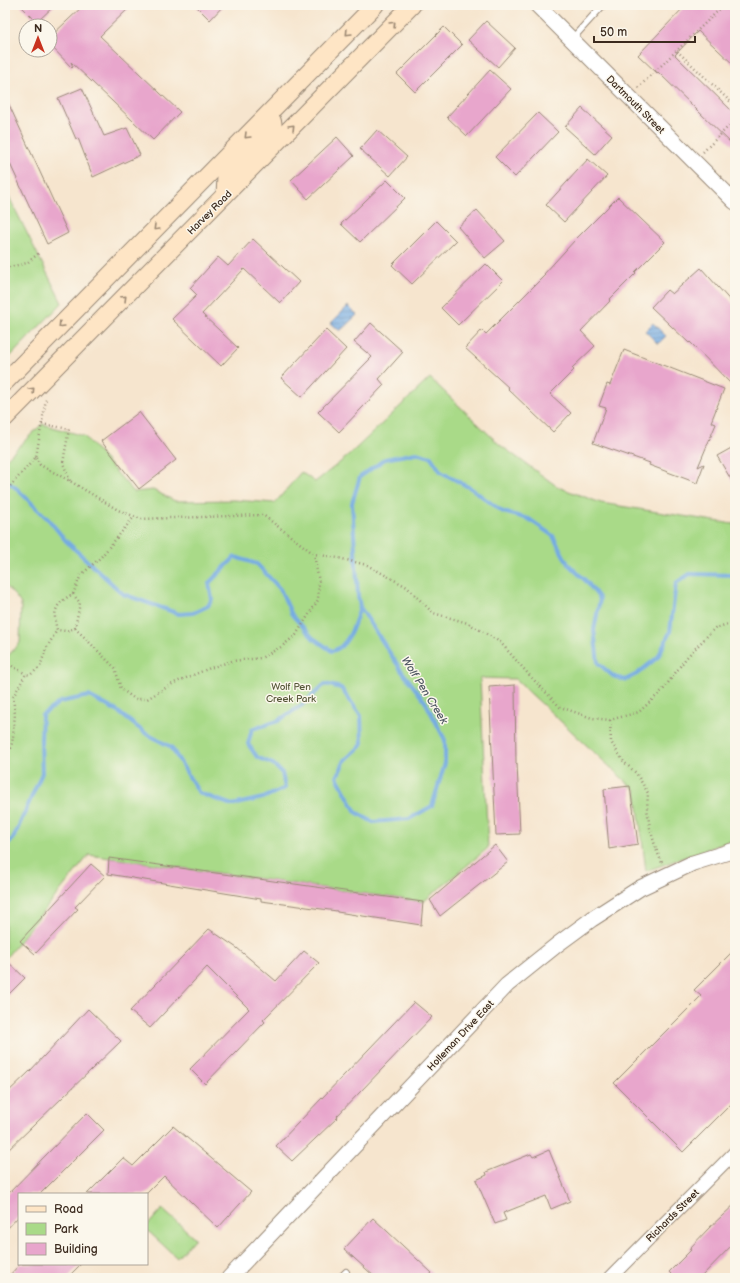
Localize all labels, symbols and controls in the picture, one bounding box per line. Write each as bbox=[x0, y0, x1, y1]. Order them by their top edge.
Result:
north arrow bbox=[18, 18, 58, 58]
scale bar bbox=[594, 18, 695, 44]
one-way arrow bbox=[388, 21, 396, 29]
text: N bbox=[34, 22, 42, 35]
text: 50 m bbox=[600, 25, 627, 40]
one-way arrow bbox=[345, 28, 353, 36]
street label: Dartmouth Street bbox=[604, 73, 667, 136]
one-way arrow bbox=[287, 124, 295, 132]
one-way arrow bbox=[244, 131, 252, 139]
street label: Harvey Road bbox=[185, 188, 235, 237]
one-way arrow bbox=[153, 223, 161, 231]
one-way arrow bbox=[119, 295, 126, 303]
one-way arrow bbox=[58, 320, 66, 328]
one-way arrow bbox=[27, 387, 35, 395]
water label: Wolf Pen Creek bbox=[399, 654, 451, 727]
park label: Wolf Pen Creek Park bbox=[266, 681, 316, 705]
street label: Holleman Drive East bbox=[425, 998, 497, 1073]
street label: Richards Street bbox=[644, 1187, 702, 1245]
legend bbox=[18, 1193, 148, 1265]
text: Road bbox=[54, 1202, 83, 1217]
text: Park bbox=[54, 1222, 78, 1237]
text: Building bbox=[54, 1242, 98, 1257]

